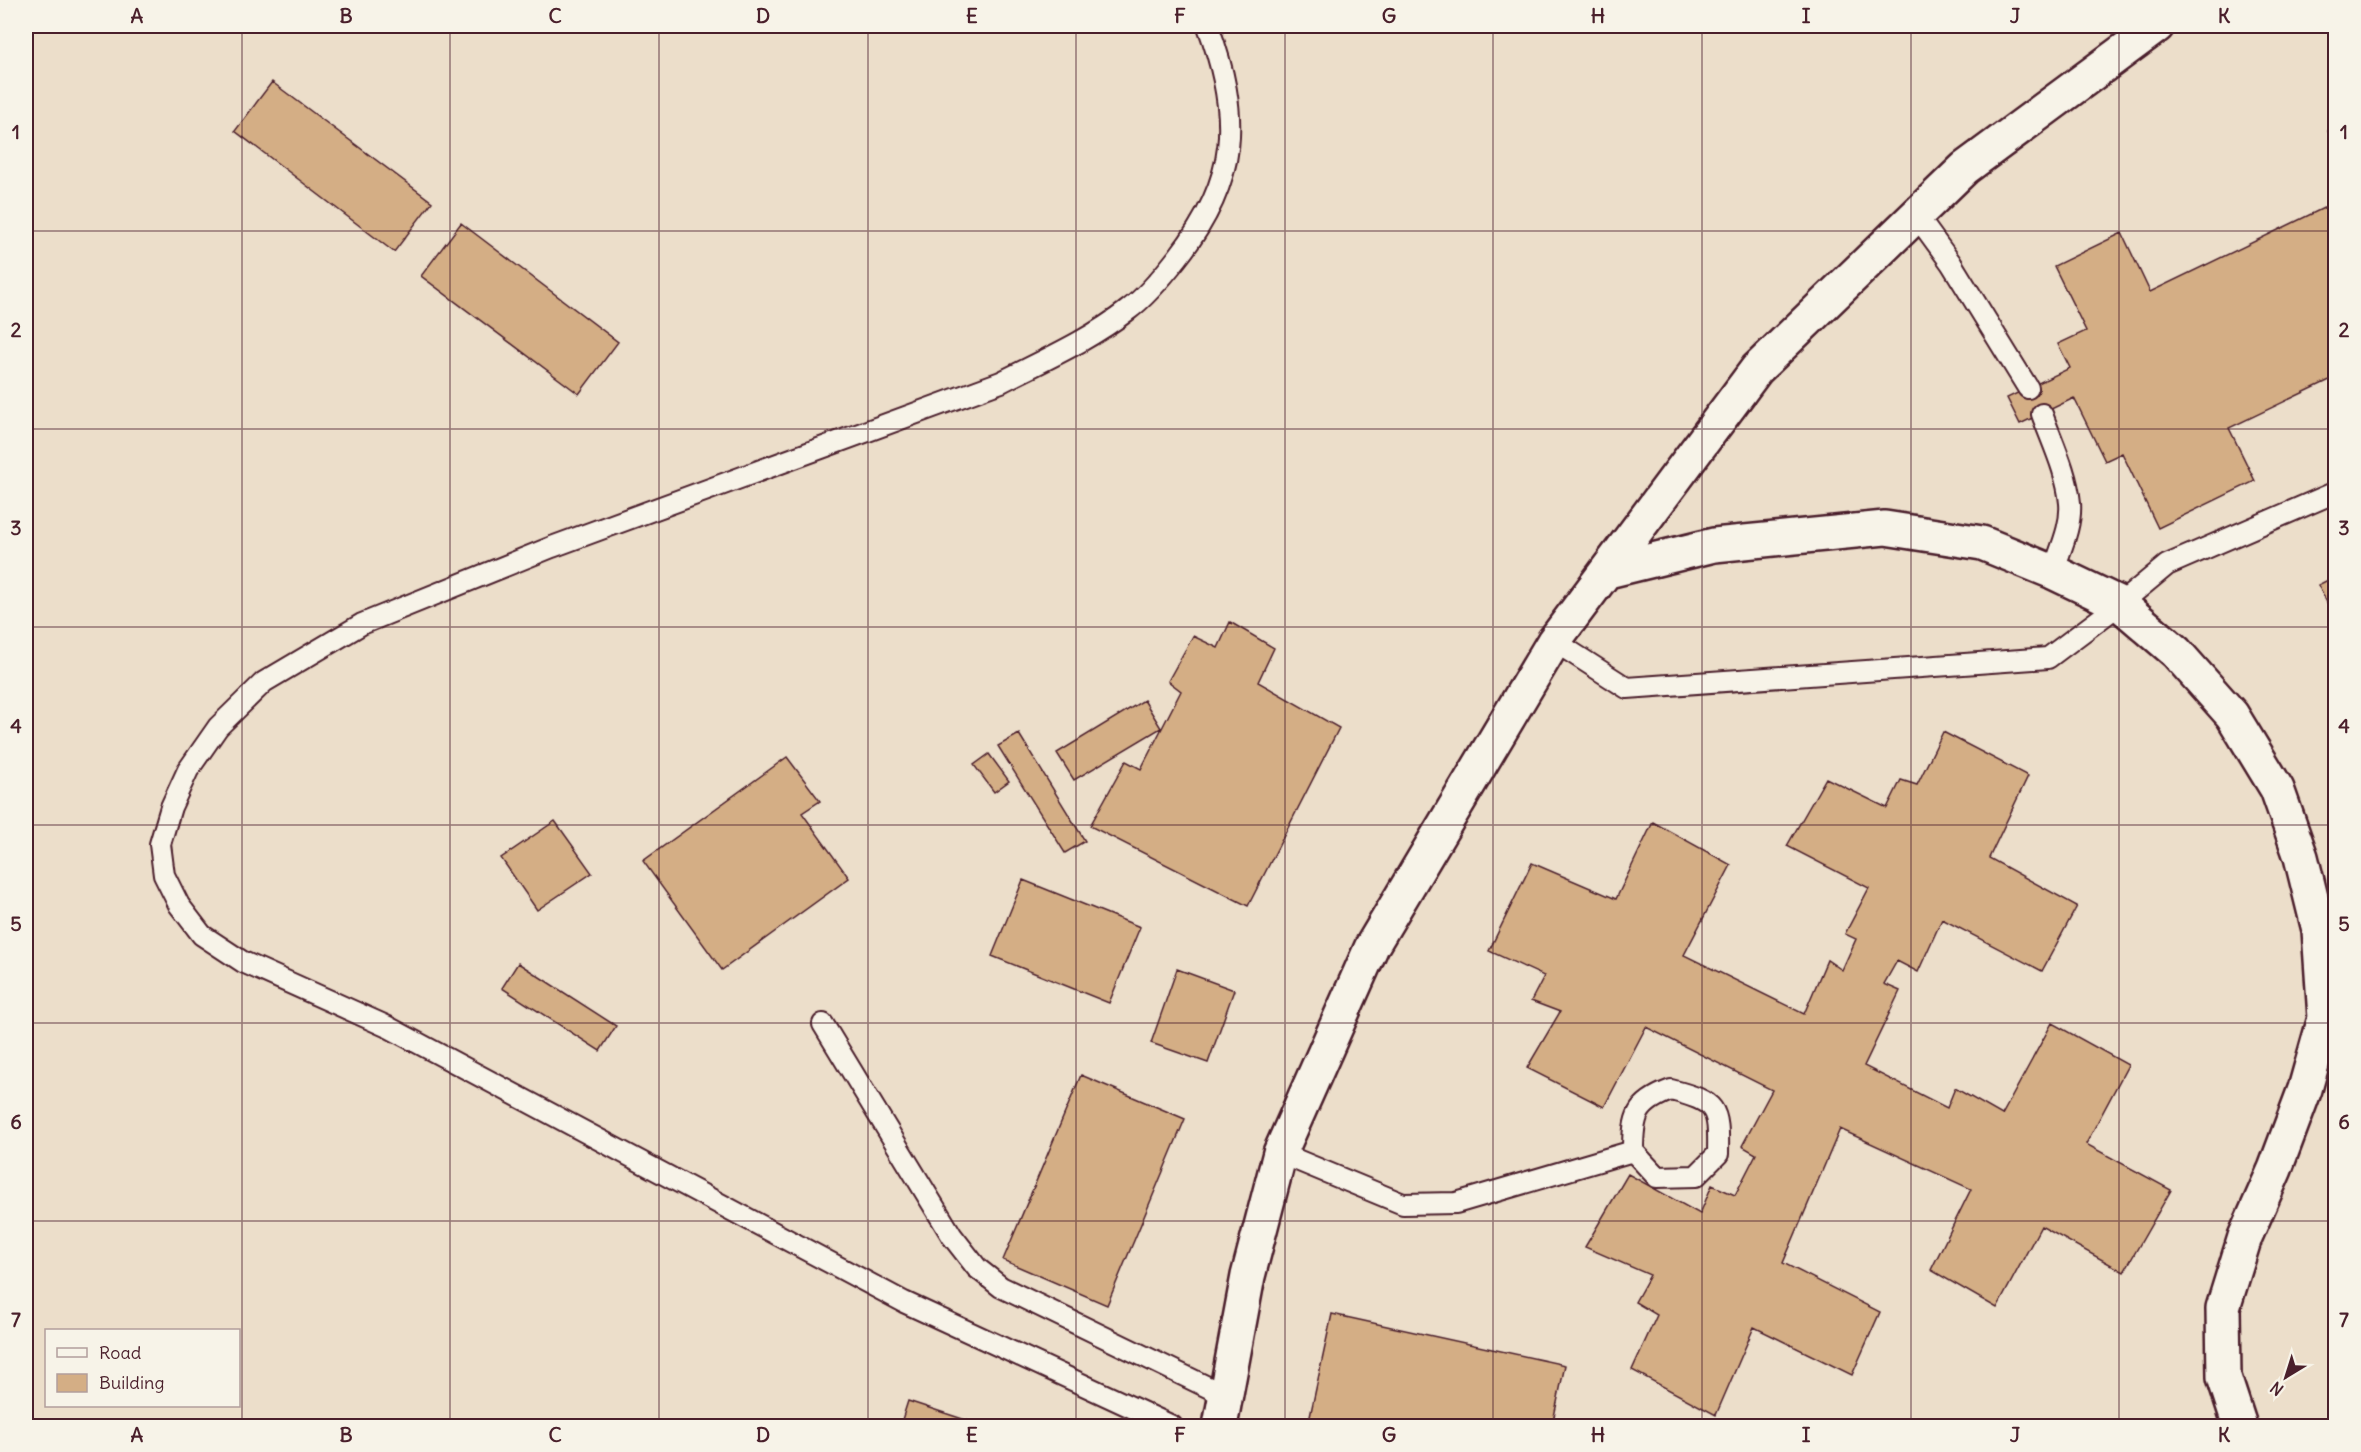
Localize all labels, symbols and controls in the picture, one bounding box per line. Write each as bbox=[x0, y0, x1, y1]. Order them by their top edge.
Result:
text: A bbox=[131, 3, 144, 28]
text: B bbox=[339, 3, 353, 28]
text: C bbox=[548, 3, 562, 28]
text: D bbox=[756, 3, 770, 28]
text: E bbox=[966, 3, 978, 28]
text: F bbox=[1174, 3, 1186, 28]
text: G bbox=[1382, 3, 1396, 28]
text: H bbox=[1591, 3, 1605, 28]
text: I bbox=[1802, 3, 1811, 28]
text: J bbox=[2010, 3, 2021, 28]
text: K bbox=[2218, 3, 2231, 28]
text: 1 bbox=[12, 119, 20, 144]
text: 1 bbox=[2340, 119, 2348, 144]
text: 2 bbox=[11, 317, 22, 342]
text: 2 bbox=[2339, 317, 2350, 342]
text: 3 bbox=[10, 515, 22, 540]
text: 3 bbox=[2338, 515, 2350, 540]
text: 4 bbox=[10, 713, 22, 738]
text: 4 bbox=[2338, 713, 2350, 738]
text: 5 bbox=[10, 911, 22, 936]
text: 5 bbox=[2338, 911, 2350, 936]
text: 6 bbox=[10, 1109, 22, 1134]
text: 6 bbox=[2338, 1109, 2350, 1134]
text: 7 bbox=[11, 1307, 21, 1332]
text: 7 bbox=[2339, 1307, 2349, 1332]
legend bbox=[45, 1329, 240, 1407]
text: Road bbox=[99, 1341, 142, 1364]
north arrow bbox=[2256, 1347, 2316, 1407]
text: Building bbox=[99, 1371, 164, 1394]
text: N bbox=[2266, 1378, 2287, 1400]
text: A bbox=[131, 1422, 144, 1447]
text: B bbox=[339, 1422, 353, 1447]
text: C bbox=[548, 1422, 562, 1447]
text: D bbox=[756, 1422, 770, 1447]
text: E bbox=[966, 1422, 978, 1447]
text: F bbox=[1174, 1422, 1186, 1447]
text: G bbox=[1382, 1422, 1396, 1447]
text: H bbox=[1591, 1422, 1605, 1447]
text: I bbox=[1802, 1422, 1811, 1447]
text: J bbox=[2010, 1422, 2021, 1447]
text: K bbox=[2218, 1422, 2231, 1447]

